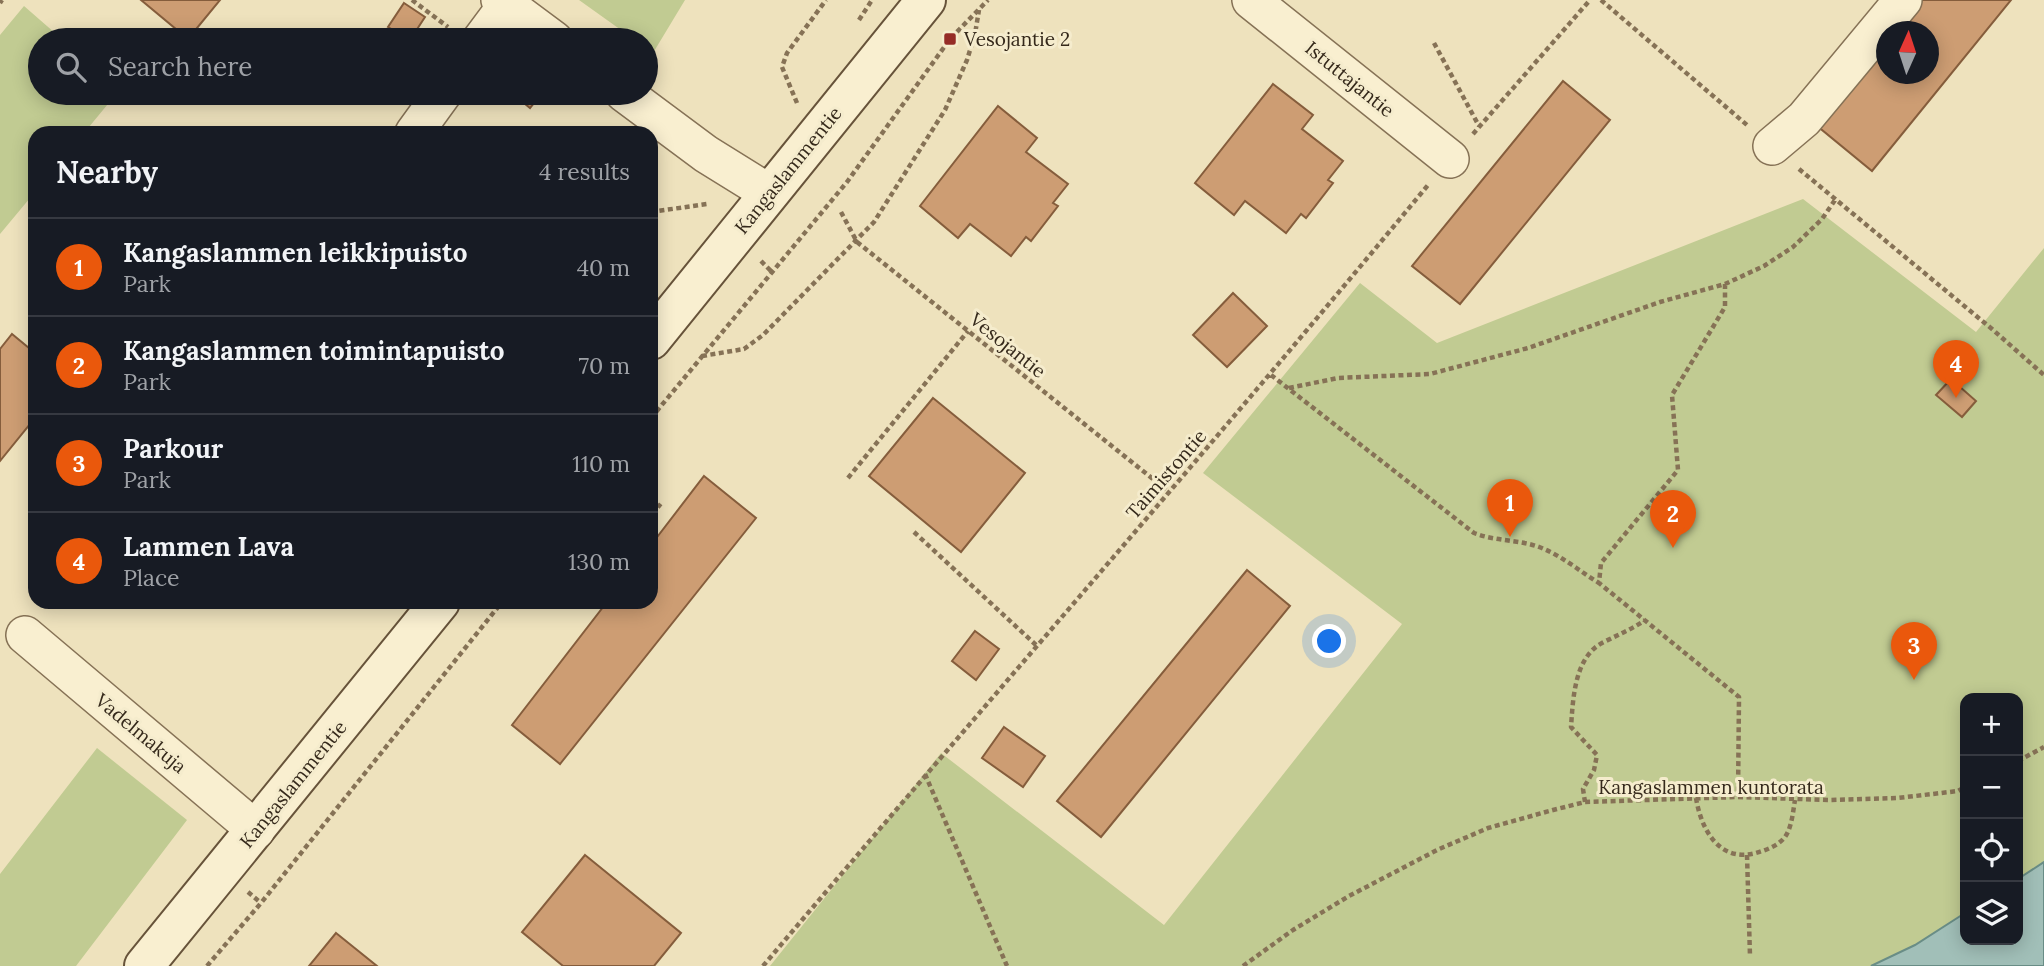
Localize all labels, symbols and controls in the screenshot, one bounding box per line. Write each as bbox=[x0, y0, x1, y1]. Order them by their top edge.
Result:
north arrow bbox=[1876, 21, 1939, 84]
place label: Vesojantie 2 bbox=[963, 27, 1070, 51]
search box bbox=[28, 28, 658, 105]
marker: Vesojantie 2 bbox=[942, 31, 958, 47]
street label: Istuttajantie bbox=[1301, 36, 1399, 122]
icon: search bbox=[52, 48, 90, 86]
text: Search here bbox=[108, 50, 252, 83]
street label: Kangaslammentie bbox=[729, 101, 847, 239]
text: Nearby bbox=[56, 153, 158, 191]
text: 4 results bbox=[539, 157, 630, 186]
text: Kangaslammen leikkipuisto bbox=[123, 236, 467, 269]
text: 1 bbox=[74, 253, 84, 282]
text: 40 m bbox=[577, 253, 630, 282]
text: Park bbox=[123, 269, 171, 298]
street label: Vesojantie bbox=[964, 306, 1051, 383]
text: Kangaslammen toimintapuisto bbox=[123, 334, 505, 367]
pin: 4 bbox=[1933, 340, 1979, 398]
text: 2 bbox=[73, 351, 85, 380]
text: 70 m bbox=[579, 351, 630, 380]
text: Park bbox=[123, 367, 171, 396]
street label: Taimistontie bbox=[1121, 424, 1211, 524]
text: Parkour bbox=[123, 432, 223, 465]
text: 3 bbox=[73, 449, 85, 478]
text: 110 m bbox=[572, 449, 630, 478]
text: Park bbox=[123, 465, 171, 494]
pin: 1 bbox=[1487, 479, 1533, 537]
pin: 2 bbox=[1650, 490, 1696, 548]
text: Lammen Lava bbox=[123, 530, 294, 563]
text: 4 bbox=[73, 547, 85, 576]
text: 130 m bbox=[568, 547, 630, 576]
text: Place bbox=[123, 563, 180, 592]
pin: 3 bbox=[1891, 622, 1937, 680]
your location bbox=[1312, 624, 1346, 658]
street label: Vadelmakuja bbox=[90, 687, 192, 778]
map controls bbox=[1960, 693, 2023, 945]
button: + bbox=[1960, 693, 2023, 756]
street label: Kangaslammentie bbox=[234, 715, 352, 853]
button: − bbox=[1960, 756, 2023, 819]
street label: Kangaslammen kuntorata bbox=[1598, 775, 1824, 799]
button: locate bbox=[1960, 819, 2023, 882]
button: layers bbox=[1960, 882, 2023, 945]

